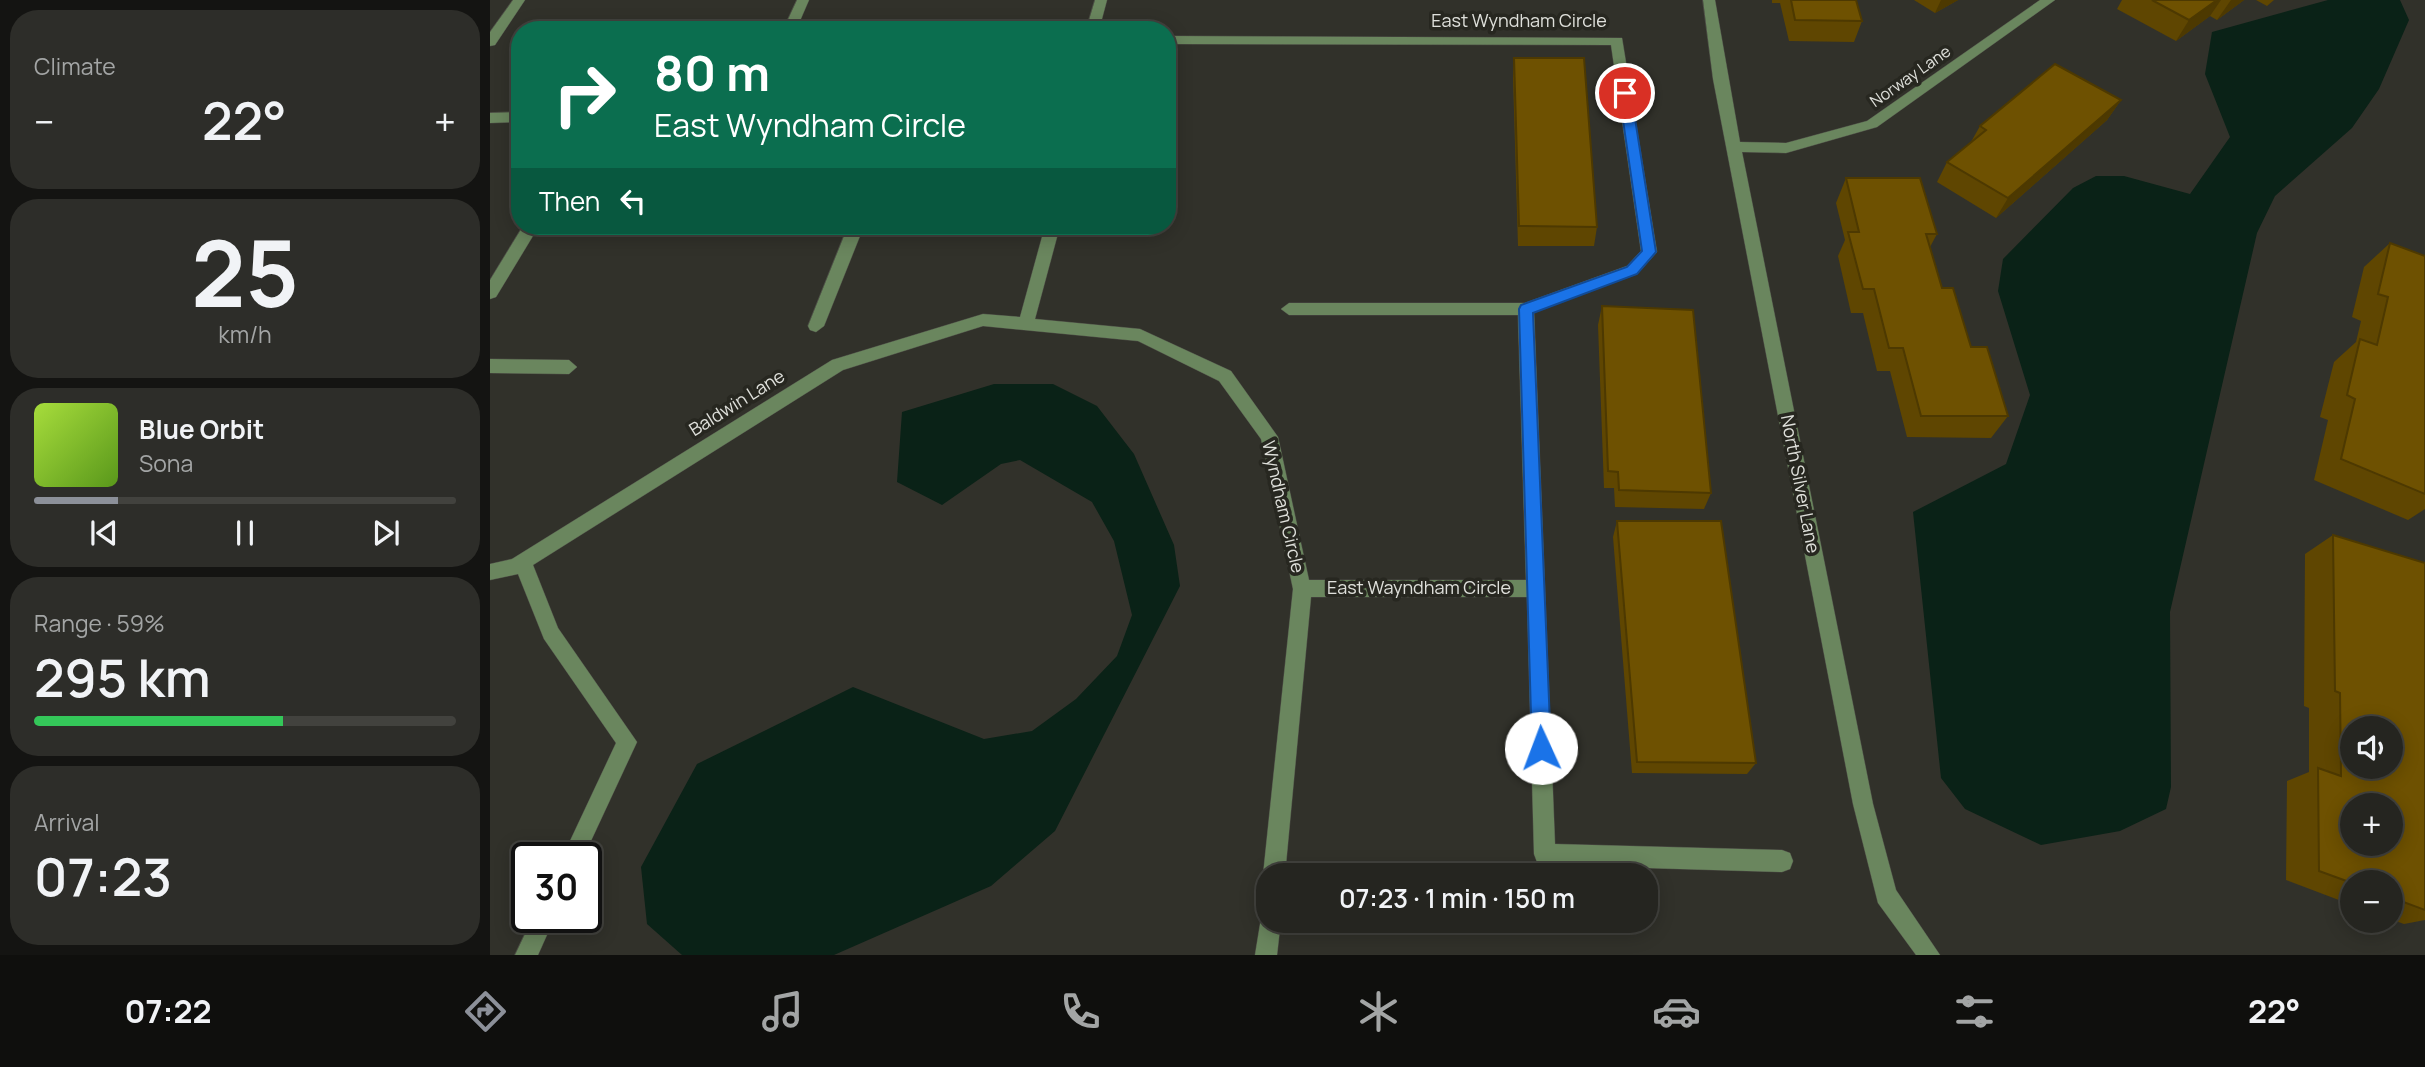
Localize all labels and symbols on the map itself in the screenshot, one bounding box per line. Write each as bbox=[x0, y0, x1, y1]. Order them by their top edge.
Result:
street label: East Wyndham Circle bbox=[1431, 8, 1607, 32]
street label: Norway Lane bbox=[1865, 40, 1955, 112]
pin bbox=[1595, 63, 1655, 123]
street label: Baldwin Lane bbox=[684, 363, 789, 441]
street label: North Silver Lane bbox=[1776, 413, 1826, 555]
street label: Wyndham Circle bbox=[1257, 438, 1311, 575]
street label: East Wayndham Circle bbox=[1327, 575, 1511, 599]
position arrow bbox=[1504, 711, 1578, 785]
speed limit sign: 30 bbox=[511, 842, 602, 933]

